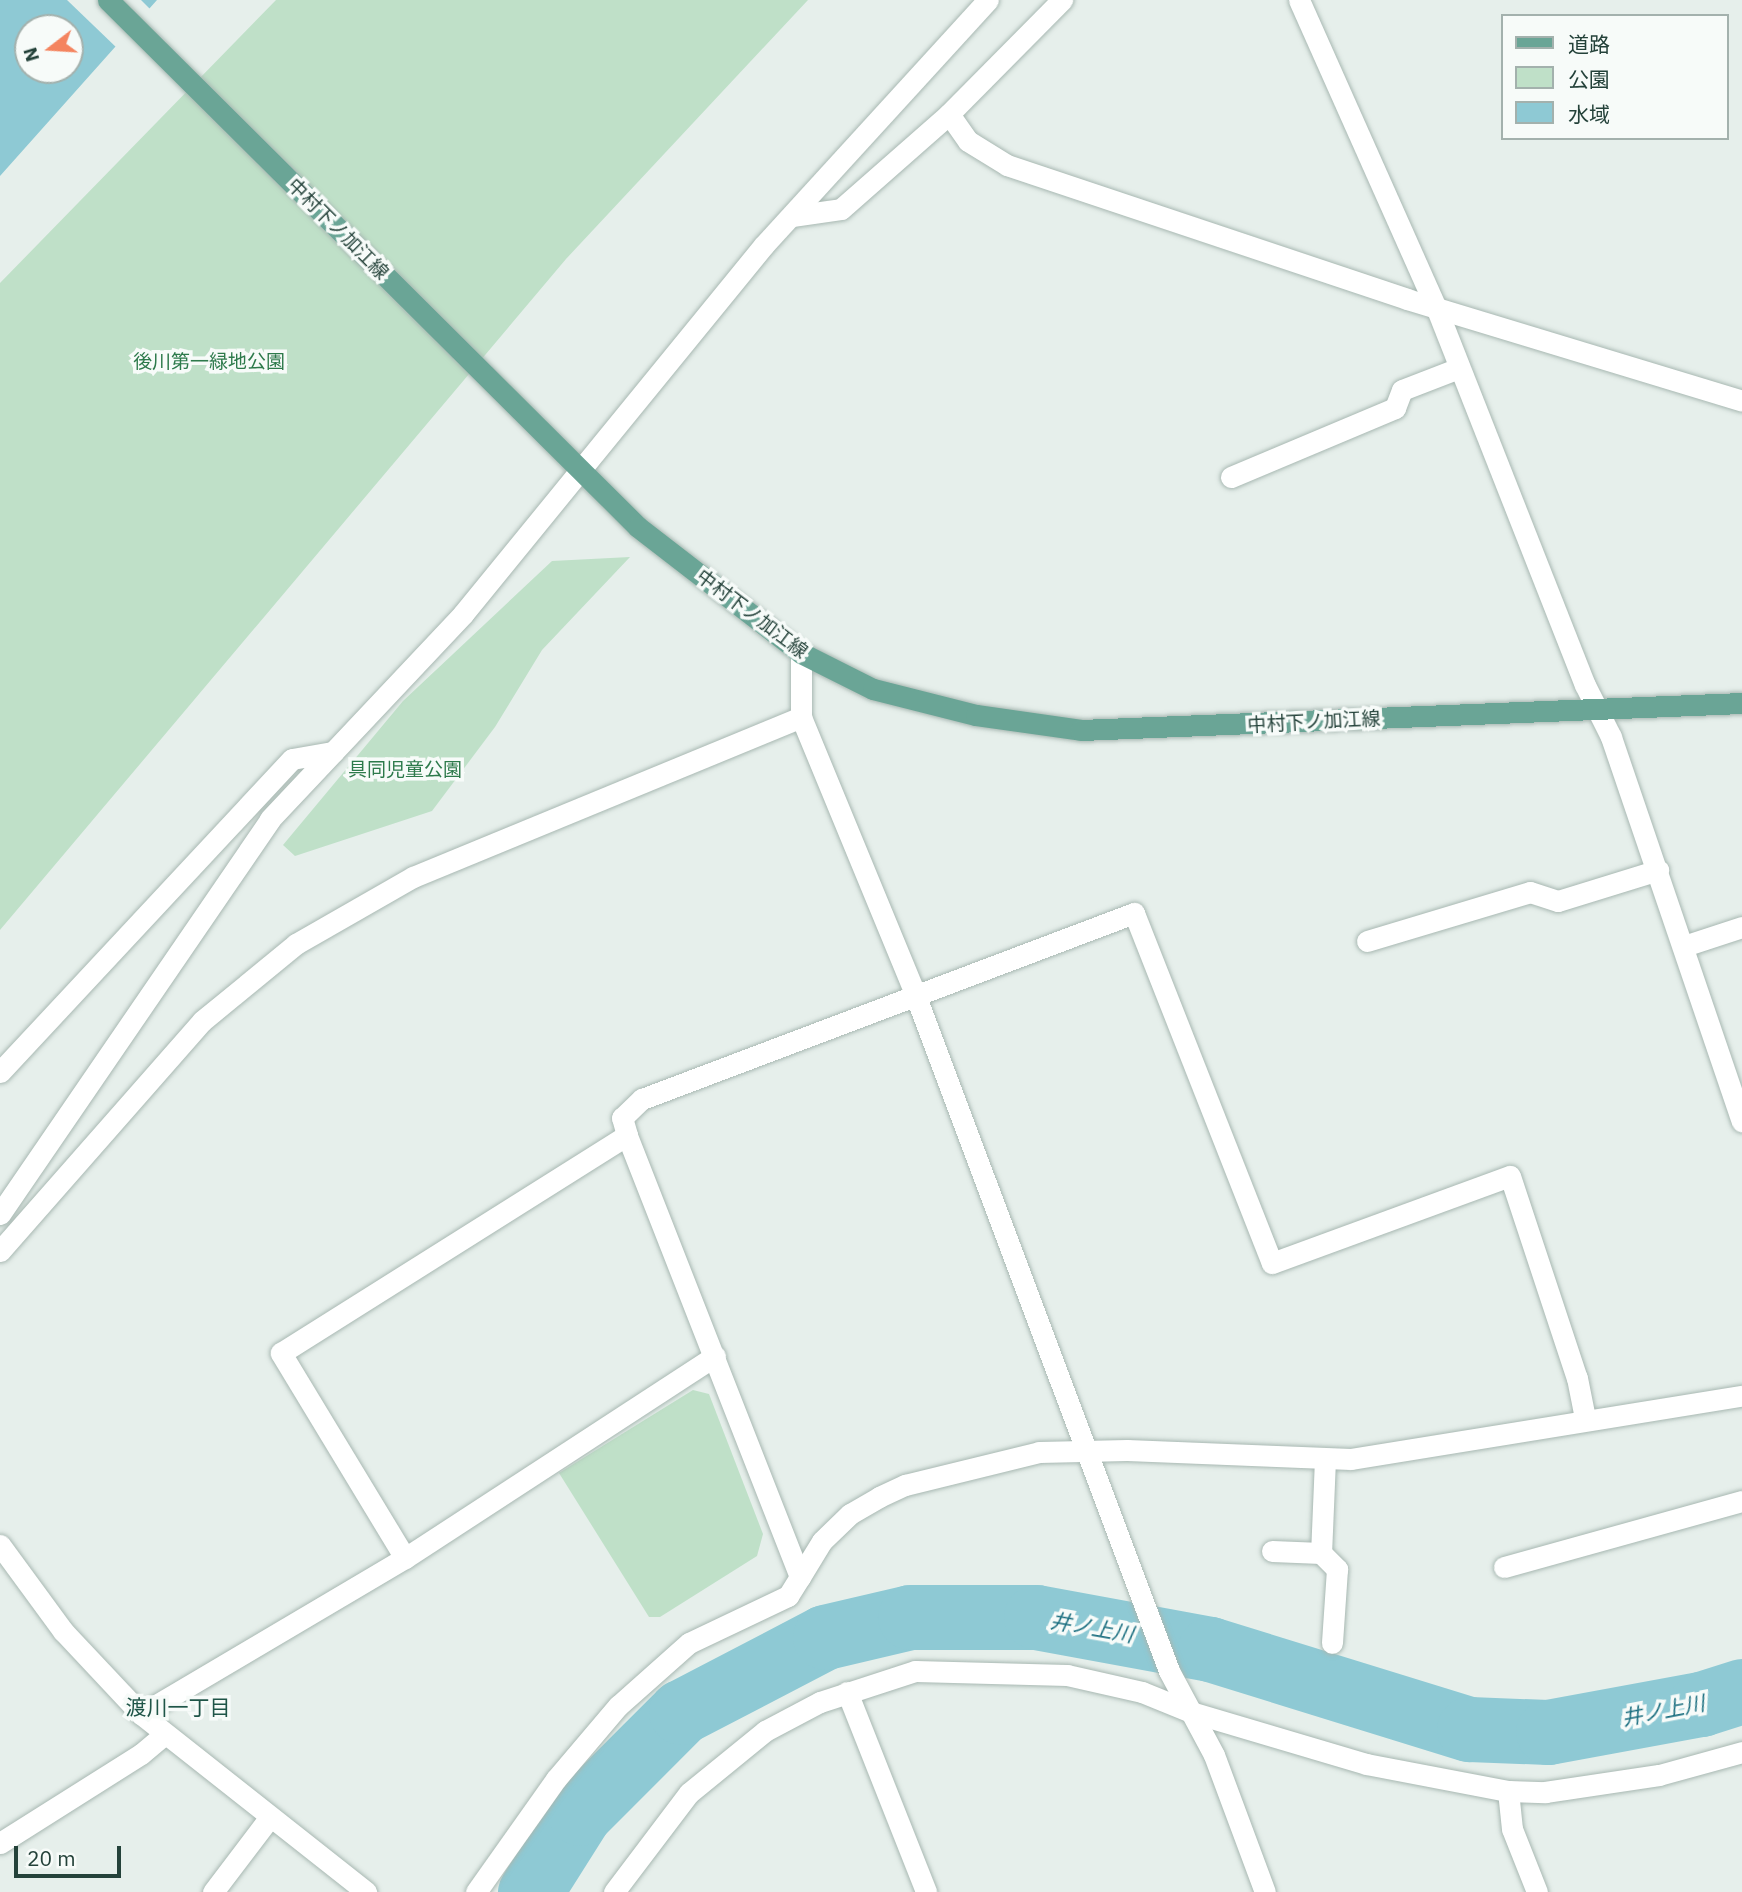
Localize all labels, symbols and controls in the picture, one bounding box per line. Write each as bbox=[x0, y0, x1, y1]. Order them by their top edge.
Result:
north arrow bbox=[14, 14, 84, 84]
legend bbox=[1500, 14, 1728, 140]
text: 道路 bbox=[1568, 30, 1610, 58]
text: N bbox=[17, 44, 44, 65]
text: 公園 bbox=[1568, 65, 1610, 93]
text: 水域 bbox=[1568, 100, 1610, 128]
street label: 中村下ノ加江線 bbox=[283, 174, 393, 284]
park label: 後川第一緑地公園 bbox=[133, 351, 285, 373]
street label: 中村下ノ加江線 bbox=[692, 565, 812, 663]
street label: 中村下ノ加江線 bbox=[1247, 707, 1381, 737]
park label: 具同児童公園 bbox=[348, 759, 462, 781]
water label: 井ノ上川 bbox=[1048, 1607, 1136, 1647]
water label: 井ノ上川 bbox=[1619, 1690, 1707, 1730]
district label: 渡川一丁目 bbox=[126, 1694, 230, 1720]
scale bar bbox=[18, 1832, 124, 1876]
text: 20 m bbox=[27, 1844, 76, 1872]

